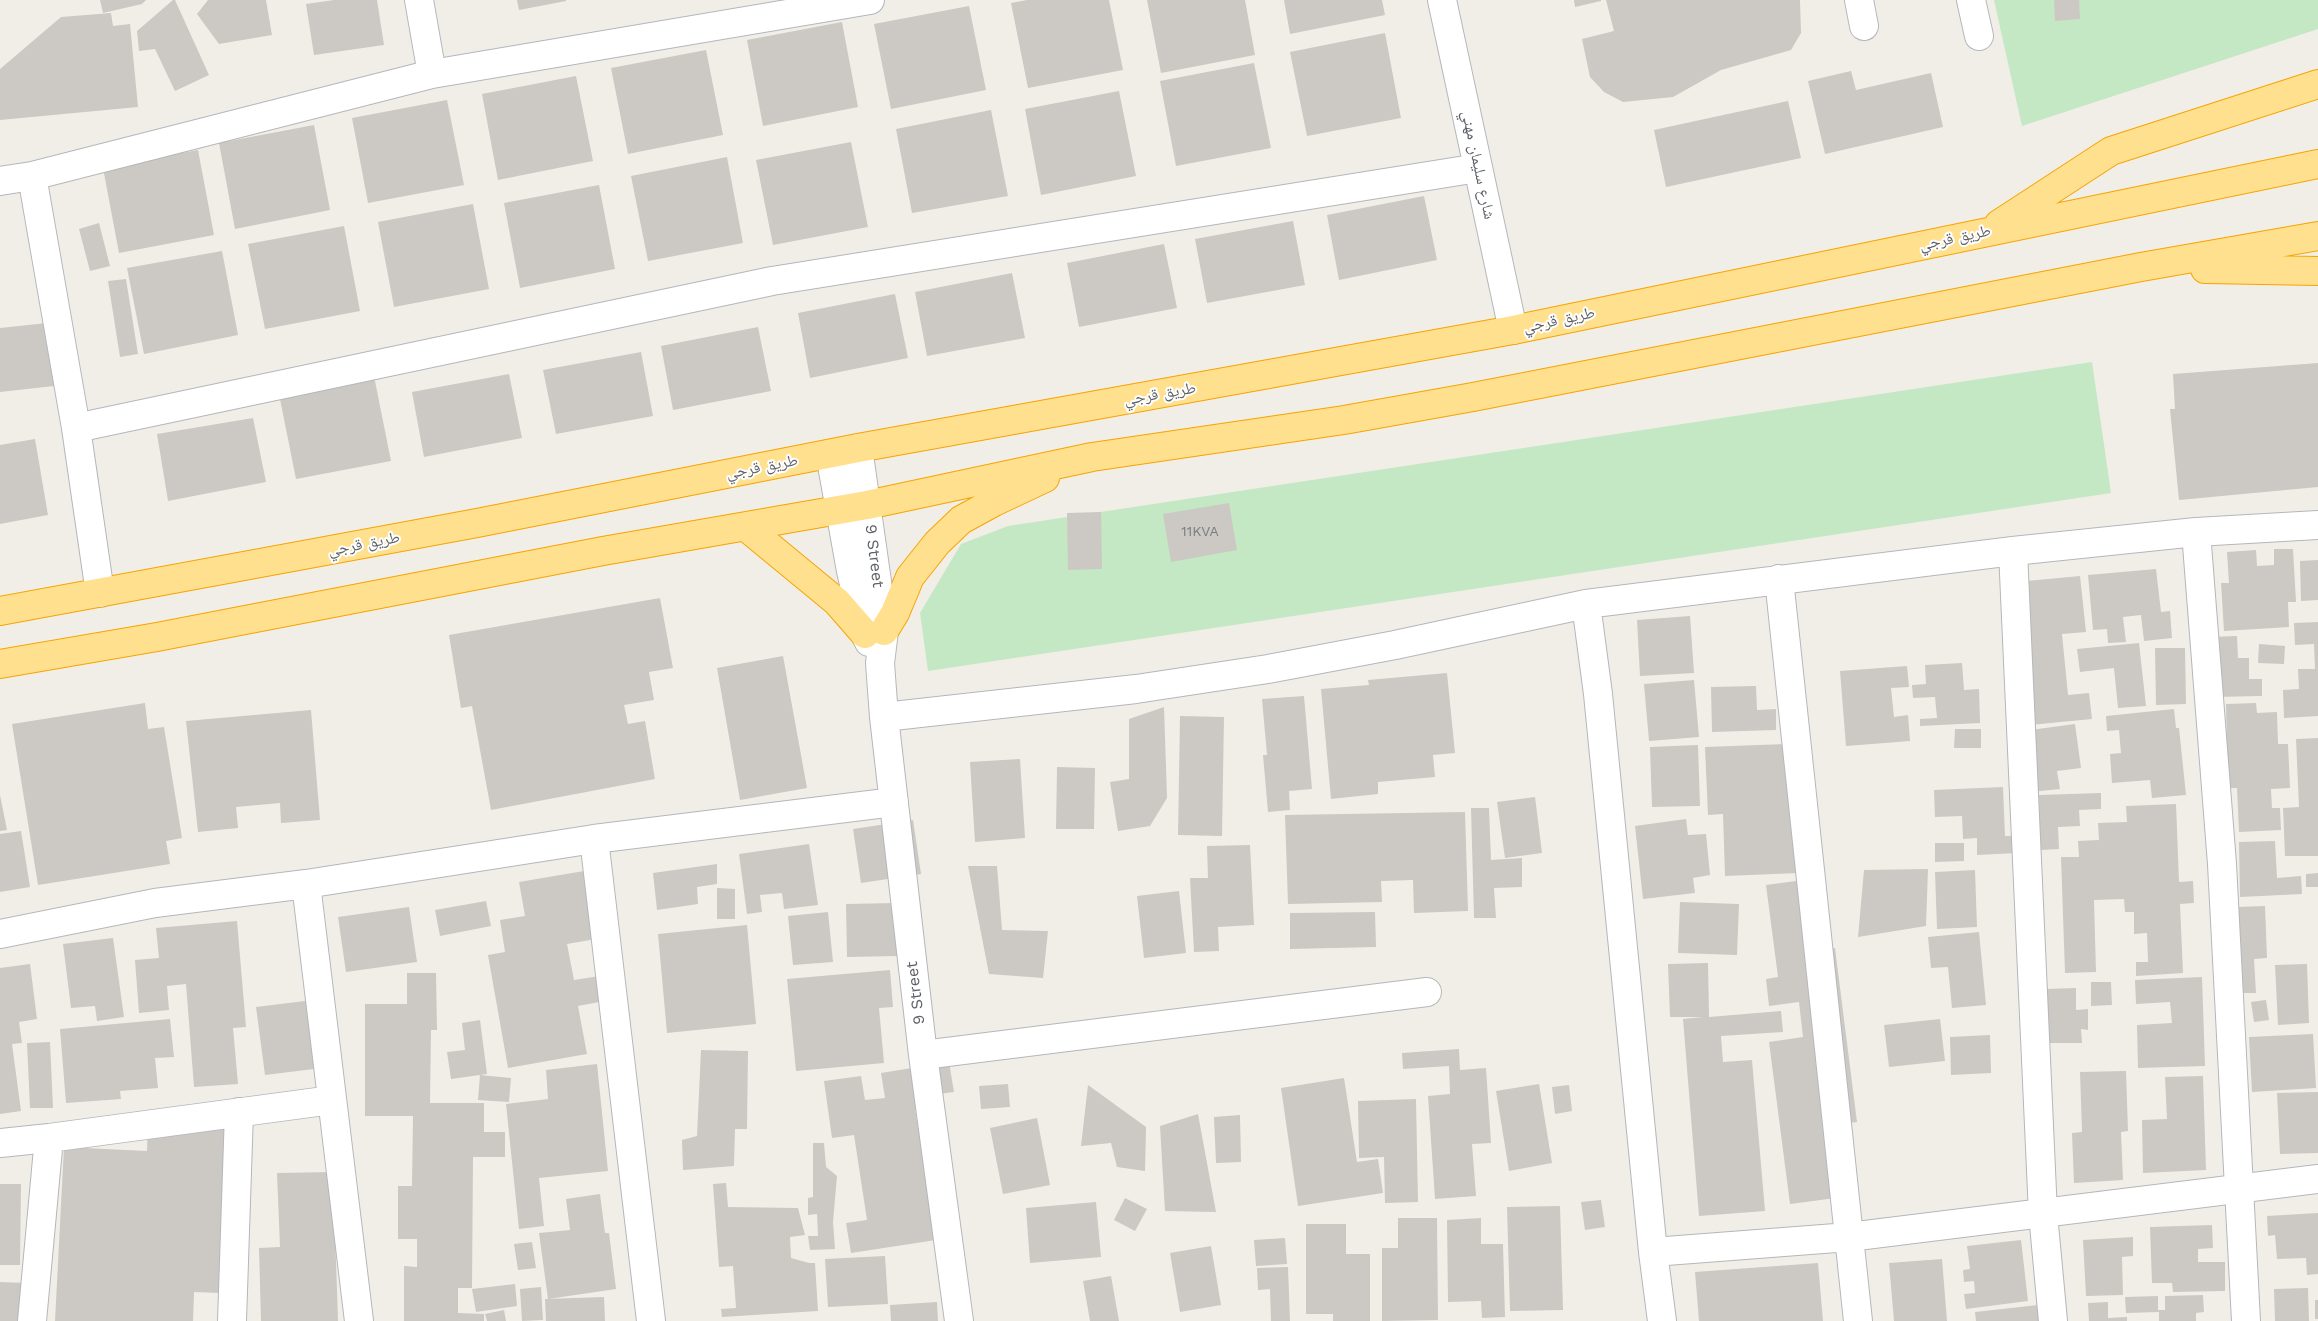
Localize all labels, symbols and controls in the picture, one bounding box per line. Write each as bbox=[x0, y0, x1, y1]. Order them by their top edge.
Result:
street label: شارع سليمان مهني bbox=[1457, 109, 1499, 221]
street label: طريق قرجي bbox=[1918, 221, 1992, 255]
street label: طريق قرجي bbox=[1522, 303, 1596, 337]
street label: طريق قرجي bbox=[1123, 378, 1197, 410]
street label: طريق قرجي bbox=[725, 451, 799, 483]
street label: 9 Street bbox=[861, 523, 887, 589]
house number: 11KVA bbox=[1181, 524, 1219, 540]
street label: طريق قرجي bbox=[327, 528, 401, 560]
street label: 9 Street bbox=[903, 960, 929, 1026]

